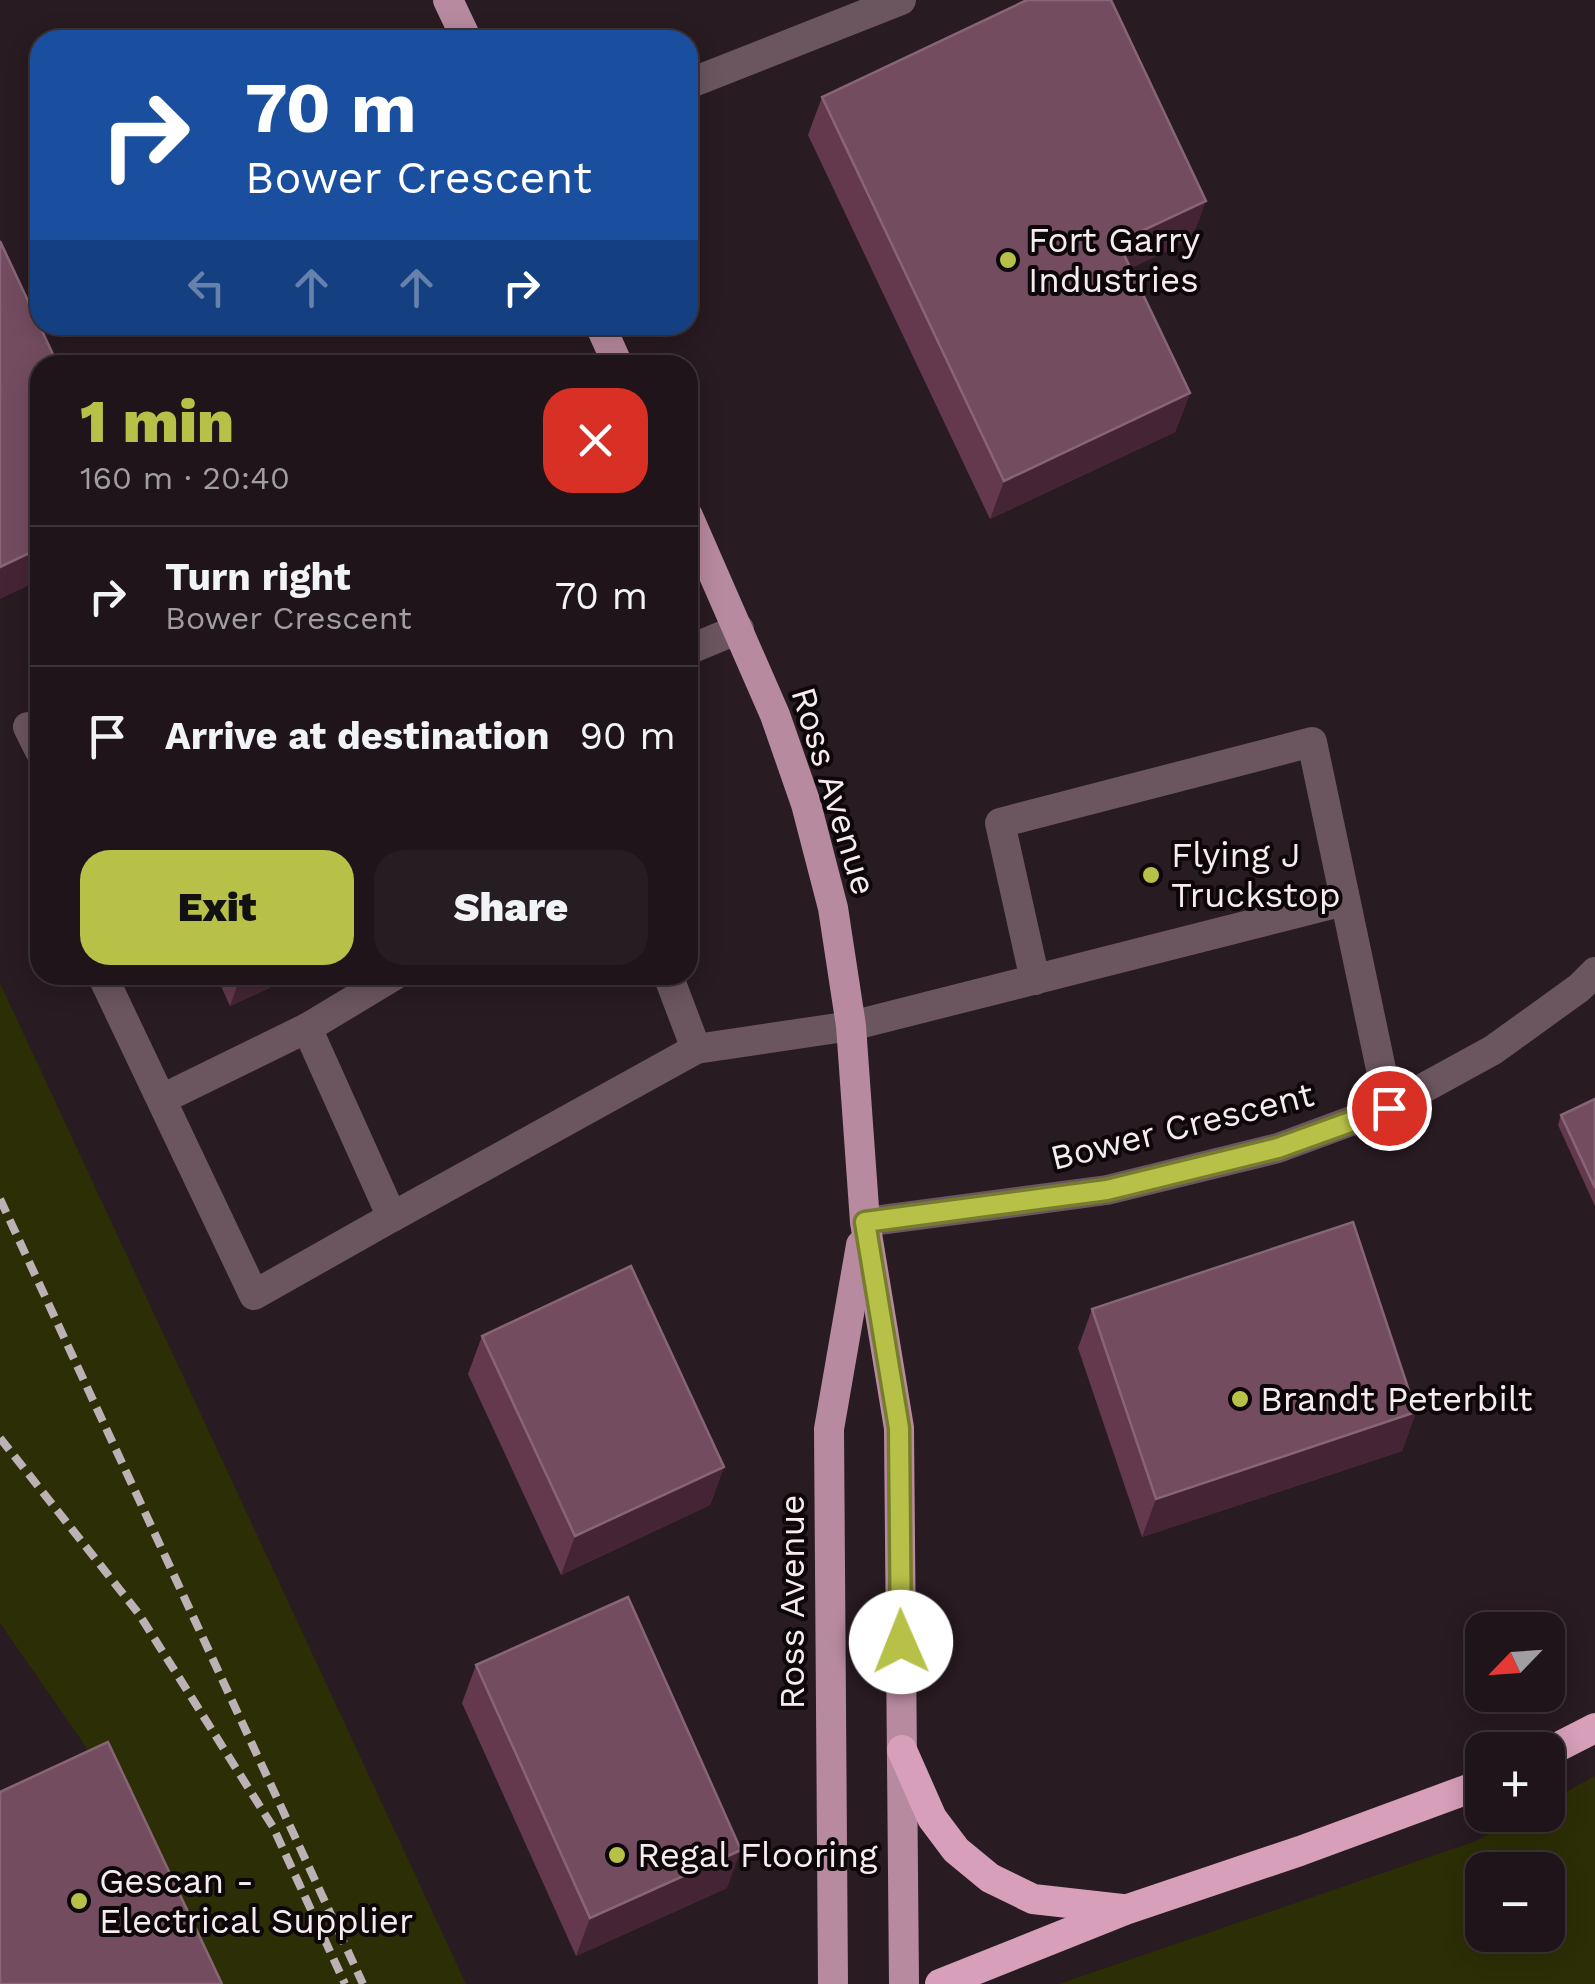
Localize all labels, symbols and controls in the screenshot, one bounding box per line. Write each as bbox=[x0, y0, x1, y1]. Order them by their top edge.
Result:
text: 70 m bbox=[245, 67, 417, 149]
icon: right bbox=[80, 70, 210, 200]
text: Bower Crescent bbox=[245, 151, 592, 204]
place label: Fort Garry Industries bbox=[1028, 219, 1200, 301]
marker: Fort Garry Industries bbox=[997, 249, 1019, 271]
icon: left bbox=[179, 260, 234, 315]
icon: ahead bbox=[284, 260, 339, 315]
icon: ahead bbox=[389, 260, 444, 315]
icon: right bbox=[494, 260, 549, 315]
text: 1 min bbox=[80, 386, 234, 457]
button: close bbox=[543, 388, 648, 493]
text: 160 m · 20:40 bbox=[80, 459, 290, 497]
text: Turn right bbox=[165, 555, 351, 599]
icon: right bbox=[80, 569, 135, 624]
text: 70 m bbox=[555, 574, 648, 618]
text: Bower Crescent bbox=[165, 599, 412, 637]
street label: Ross Avenue bbox=[783, 682, 885, 900]
icon: arrive bbox=[80, 709, 135, 764]
text: Arrive at destination bbox=[165, 714, 550, 758]
text: 90 m bbox=[580, 714, 676, 758]
place label: Flying J Truckstop bbox=[1171, 834, 1341, 916]
button: Exit bbox=[80, 850, 354, 965]
button: Share bbox=[374, 850, 648, 965]
marker: Flying J Truckstop bbox=[1140, 864, 1162, 886]
pin bbox=[1347, 1066, 1432, 1151]
street label: Bower Crescent bbox=[1046, 1073, 1318, 1179]
icon: arrive bbox=[1362, 1081, 1417, 1136]
place label: Brandt Peterbilt bbox=[1260, 1378, 1533, 1420]
marker: Brandt Peterbilt bbox=[1229, 1388, 1251, 1410]
street label: Ross Avenue bbox=[771, 1495, 813, 1709]
position arrow bbox=[849, 1590, 953, 1694]
north arrow bbox=[1465, 1612, 1565, 1712]
map controls bbox=[1465, 1612, 1565, 1952]
button: + bbox=[1465, 1732, 1565, 1832]
place label: Regal Flooring bbox=[637, 1834, 878, 1876]
marker: Regal Flooring bbox=[606, 1844, 628, 1866]
button: − bbox=[1465, 1852, 1565, 1952]
place label: Gescan - Electrical Supplier bbox=[99, 1860, 413, 1942]
marker: Gescan - Electrical Supplier bbox=[68, 1890, 90, 1912]

